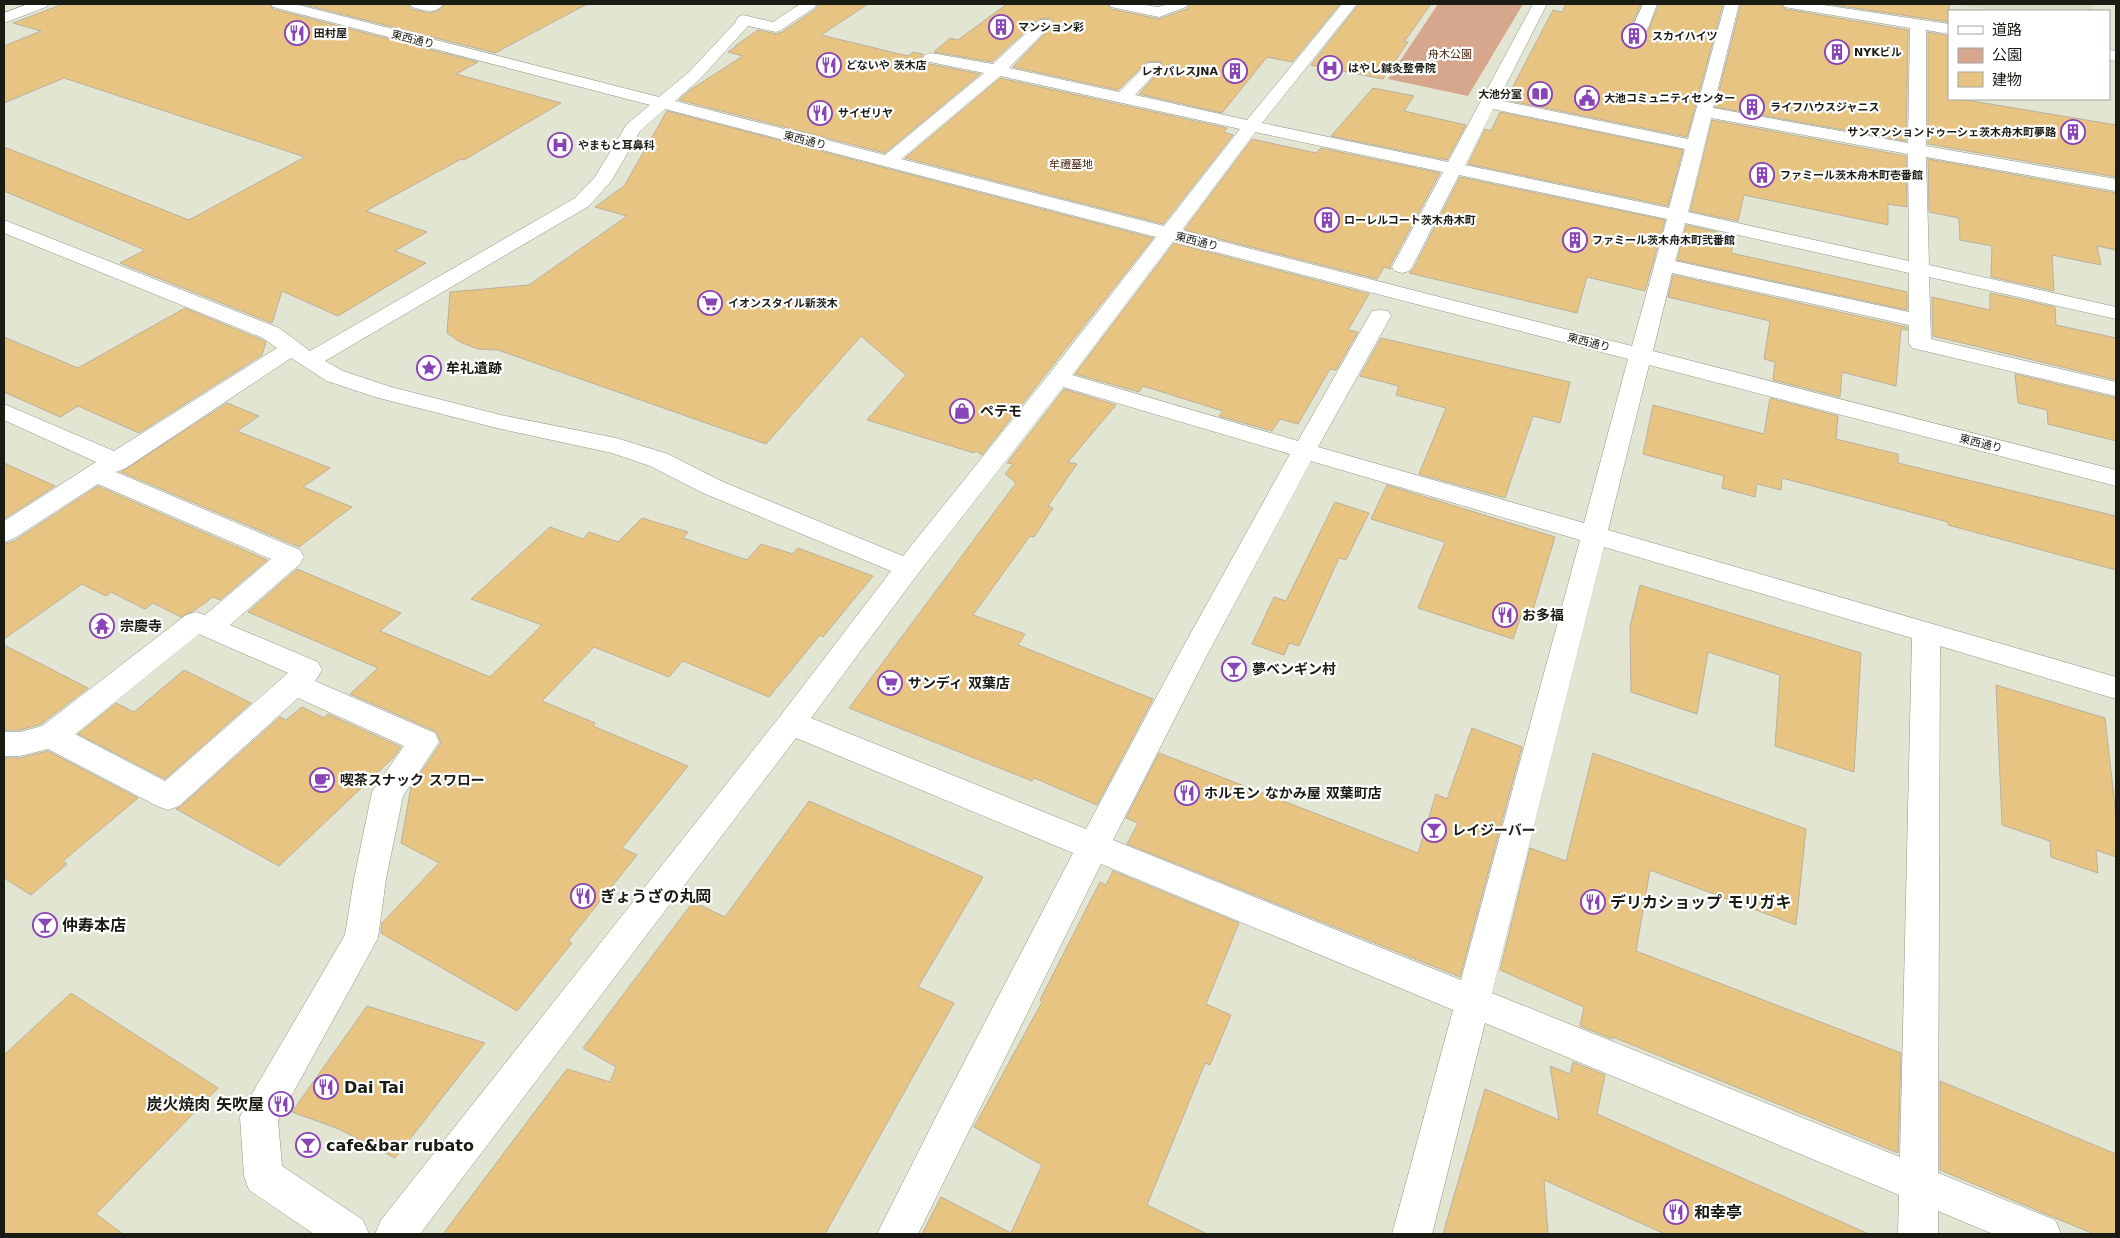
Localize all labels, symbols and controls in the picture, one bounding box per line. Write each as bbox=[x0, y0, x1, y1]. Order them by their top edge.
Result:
legend bbox=[1948, 10, 2110, 100]
building icon: マンション彩 bbox=[988, 14, 1014, 40]
restaurant icon: 田村屋 bbox=[284, 20, 310, 46]
place label: マンション彩 bbox=[1018, 21, 1084, 34]
text: 道路 bbox=[1992, 21, 2022, 39]
building icon: スカイハイツ bbox=[1621, 23, 1647, 49]
place label: 田村屋 bbox=[314, 27, 347, 40]
street label: 東西通り bbox=[390, 28, 436, 51]
place label: スカイハイツ bbox=[1652, 30, 1718, 43]
building icon: NYKビル bbox=[1824, 39, 1850, 65]
place label: NYKビル bbox=[1854, 46, 1902, 59]
text: 公園 bbox=[1992, 46, 2022, 64]
park label: 舟木公園 bbox=[1428, 48, 1472, 61]
restaurant icon: どないや 茨木店 bbox=[816, 52, 842, 78]
hospital icon: はやし鍼灸整骨院 bbox=[1317, 55, 1343, 81]
building icon: レオパレスJNA bbox=[1222, 58, 1248, 84]
place label: どないや 茨木店 bbox=[846, 59, 927, 72]
place label: はやし鍼灸整骨院 bbox=[1348, 62, 1436, 75]
place label: レオパレスJNA bbox=[1141, 65, 1218, 78]
text: 建物 bbox=[1992, 71, 2022, 89]
library icon: 大池分室 bbox=[1527, 81, 1553, 107]
public building icon: 大池コミュニティセンター bbox=[1574, 85, 1600, 111]
place label: 大池分室 bbox=[1478, 88, 1522, 101]
place label: 大池コミュニティセンター bbox=[1604, 92, 1735, 105]
building icon: ライフハウスジャニス bbox=[1739, 94, 1765, 120]
restaurant icon: サイゼリヤ bbox=[807, 100, 833, 126]
place label: ライフハウスジャニス bbox=[1770, 101, 1879, 114]
place label: サイゼリヤ bbox=[838, 107, 893, 120]
building icon: サンマンションドゥーシェ茨木舟木町夢路 bbox=[2060, 119, 2086, 145]
place label: サンマンションドゥーシェ茨木舟木町夢路 bbox=[1847, 126, 2057, 139]
street label: 東西通り bbox=[782, 129, 828, 152]
hospital icon: やまもと耳鼻科 bbox=[547, 132, 573, 158]
place label: やまもと耳鼻科 bbox=[578, 139, 655, 152]
park label: 牟禮墓地 bbox=[1049, 158, 1093, 171]
building icon: ファミール茨木舟木町壱番館 bbox=[1749, 162, 1775, 188]
place label: ファミール茨木舟木町壱番館 bbox=[1780, 169, 1923, 182]
building icon: ローレルコート茨木舟木町 bbox=[1314, 207, 1340, 233]
place label: ローレルコート茨木舟木町 bbox=[1344, 214, 1476, 227]
building icon: ファミール茨木舟木町弐番館 bbox=[1562, 227, 1588, 253]
street label: 東西通り bbox=[1174, 230, 1220, 253]
place label: ファミール茨木舟木町弐番館 bbox=[1592, 234, 1735, 247]
supermarket icon: イオンスタイル新茨木 bbox=[697, 290, 723, 316]
place label: イオンスタイル新茨木 bbox=[728, 297, 838, 310]
street label: 東西通り bbox=[1566, 331, 1612, 354]
place icon: 牟礼遺跡 bbox=[416, 355, 442, 381]
place label: 牟礼遺跡 bbox=[446, 360, 502, 376]
shop icon: ペテモ bbox=[949, 398, 975, 424]
place label: ペテモ bbox=[980, 403, 1022, 419]
street label: 東西通り bbox=[1958, 432, 2004, 455]
restaurant icon: お多福 bbox=[1492, 602, 1518, 628]
place label: お多福 bbox=[1522, 607, 1564, 623]
temple icon: 宗慶寺 bbox=[89, 613, 115, 639]
place label: 宗慶寺 bbox=[120, 618, 162, 634]
bar icon: 夢ベンギン村 bbox=[1221, 656, 1247, 682]
place label: 夢ベンギン村 bbox=[1252, 661, 1336, 677]
supermarket icon: サンディ 双葉店 bbox=[877, 670, 903, 696]
place label: サンディ 双葉店 bbox=[908, 675, 1010, 691]
cafe icon: 喫茶スナック スワロー bbox=[309, 767, 335, 793]
place label: 喫茶スナック スワロー bbox=[340, 772, 485, 788]
restaurant icon: ホルモン なかみ屋 双葉町店 bbox=[1174, 780, 1200, 806]
place label: ホルモン なかみ屋 双葉町店 bbox=[1204, 785, 1382, 801]
bar icon: レイジーバー bbox=[1421, 817, 1447, 843]
place label: レイジーバー bbox=[1452, 822, 1536, 838]
restaurant icon: ぎょうざの丸岡 bbox=[570, 883, 596, 909]
place label: ぎょうざの丸岡 bbox=[600, 887, 711, 906]
restaurant icon: デリカショップ モリガキ bbox=[1580, 889, 1606, 915]
place label: デリカショップ モリガキ bbox=[1610, 893, 1792, 912]
bar icon: 仲寿本店 bbox=[32, 912, 58, 938]
place label: 仲寿本店 bbox=[62, 916, 126, 935]
restaurant icon: Dai Tai bbox=[313, 1074, 339, 1100]
place label: Dai Tai bbox=[344, 1078, 404, 1097]
restaurant icon: 炭火焼肉 矢吹屋 bbox=[268, 1091, 294, 1117]
place label: 炭火焼肉 矢吹屋 bbox=[146, 1095, 264, 1114]
bar icon: cafe&bar rubato bbox=[295, 1132, 321, 1158]
place label: cafe&bar rubato bbox=[326, 1136, 474, 1155]
restaurant icon: 和幸亭 bbox=[1663, 1199, 1689, 1225]
place label: 和幸亭 bbox=[1694, 1203, 1742, 1222]

